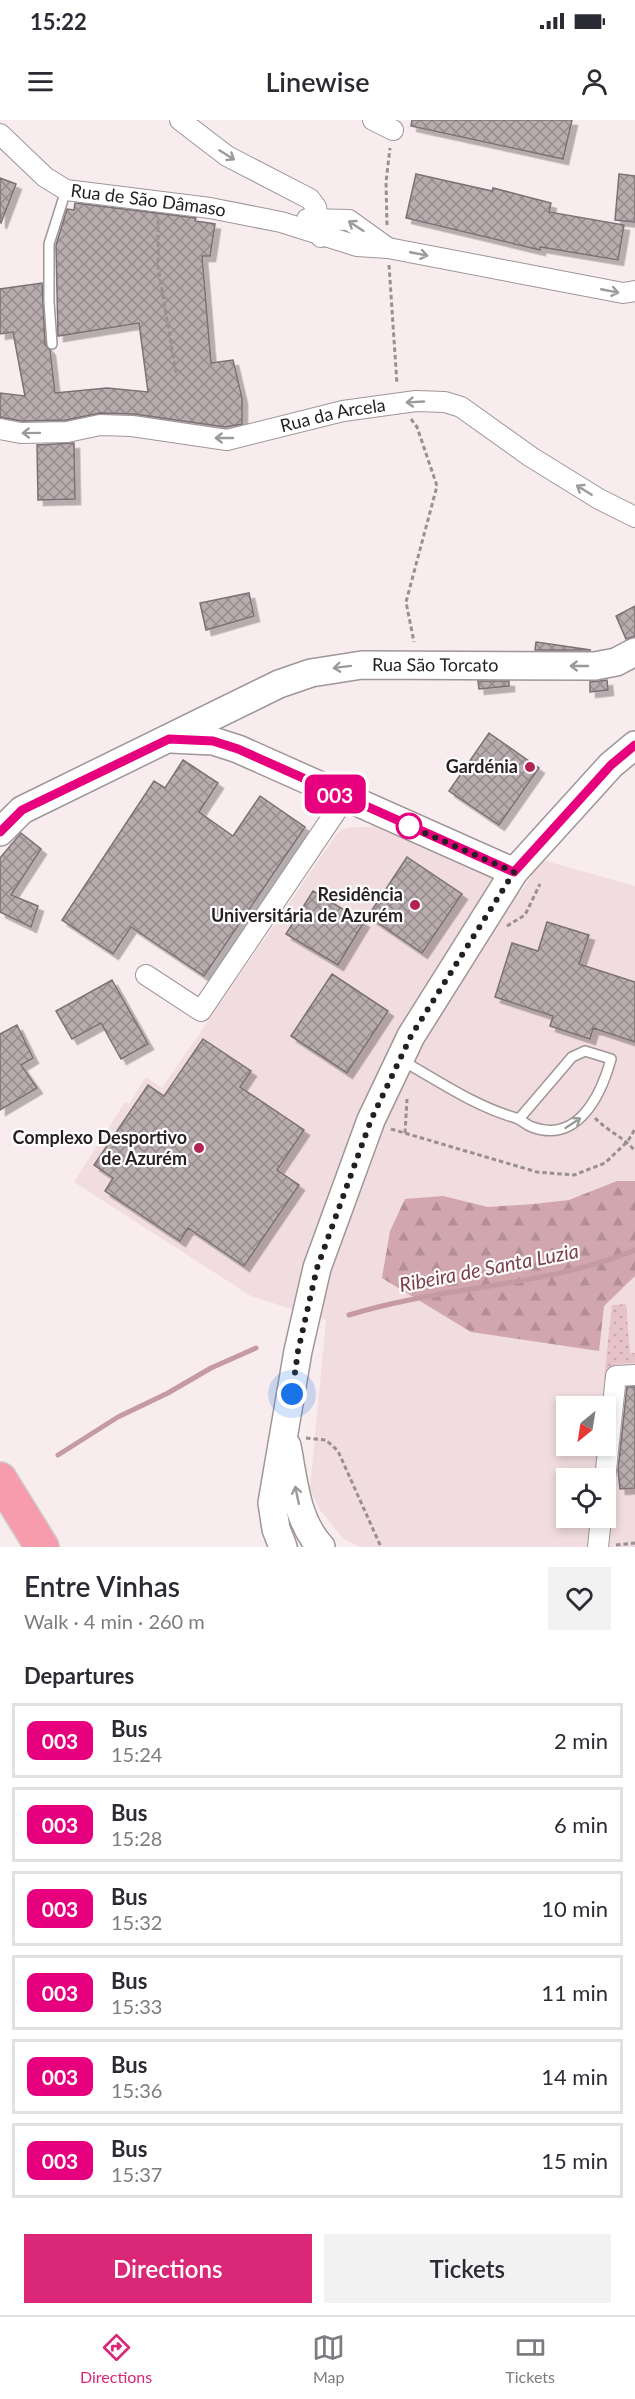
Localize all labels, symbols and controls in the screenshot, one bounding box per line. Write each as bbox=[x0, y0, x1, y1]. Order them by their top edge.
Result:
text: 15:22 bbox=[30, 8, 87, 35]
icon: menu bbox=[24, 65, 57, 98]
text: Linewise bbox=[265, 65, 370, 98]
icon: person bbox=[578, 65, 611, 98]
one-way arrow bbox=[218, 149, 235, 161]
street label: Rua de São Dâmaso bbox=[70, 179, 228, 221]
one-way arrow bbox=[347, 219, 364, 232]
one-way arrow bbox=[408, 249, 428, 260]
one-way arrow bbox=[600, 286, 620, 297]
street label: Rua da Arcela bbox=[278, 393, 387, 436]
one-way arrow bbox=[406, 397, 425, 408]
one-way arrow bbox=[22, 427, 42, 439]
one-way arrow bbox=[215, 432, 235, 444]
one-way arrow bbox=[576, 483, 593, 495]
street label: Rua São Torcato bbox=[372, 653, 498, 676]
one-way arrow bbox=[570, 660, 590, 672]
one-way arrow bbox=[333, 662, 353, 673]
place label: Gardénia bbox=[446, 755, 518, 777]
marker: Gardénia bbox=[523, 760, 537, 774]
line badge: 003 bbox=[300, 774, 370, 814]
text: 003 bbox=[317, 782, 353, 807]
unlabelled marker bbox=[396, 813, 422, 839]
place label: Residência Universitária de Azurém bbox=[211, 883, 403, 926]
marker: Residência Universitária de Azurém bbox=[408, 898, 422, 912]
one-way arrow bbox=[564, 1116, 581, 1128]
place label: Complexo Desportivo de Azurém bbox=[12, 1126, 187, 1169]
marker: Complexo Desportivo de Azurém bbox=[192, 1141, 206, 1155]
water label: Ribeira de Santa Luzia bbox=[397, 1238, 581, 1296]
your location bbox=[277, 1379, 307, 1409]
north arrow bbox=[556, 1396, 616, 1456]
map controls bbox=[556, 1396, 616, 1528]
button: locate bbox=[556, 1468, 616, 1528]
one-way arrow bbox=[291, 1486, 302, 1505]
button: heart bbox=[548, 1567, 611, 1630]
text: Entre Vinhas bbox=[24, 1569, 180, 1603]
text: Walk · 4 min · 260 m bbox=[24, 1609, 205, 1633]
text: Departures bbox=[24, 1662, 134, 1689]
text: Bus bbox=[111, 1715, 147, 1742]
text: 2 min bbox=[554, 1727, 608, 1754]
text: 003 bbox=[42, 1728, 78, 1753]
text: 15:24 bbox=[111, 1742, 162, 1766]
text: Bus bbox=[111, 1799, 147, 1826]
text: 6 min bbox=[554, 1811, 608, 1838]
text: 003 bbox=[42, 1812, 78, 1837]
text: 15:28 bbox=[111, 1826, 162, 1850]
text: Bus bbox=[111, 1883, 147, 1910]
text: 10 min bbox=[541, 1895, 608, 1922]
text: 003 bbox=[42, 1896, 78, 1921]
text: 15:32 bbox=[111, 1910, 162, 1934]
text: Bus bbox=[111, 1967, 147, 1994]
text: 11 min bbox=[541, 1979, 608, 2006]
text: 003 bbox=[42, 1980, 78, 2005]
text: 15:33 bbox=[111, 1994, 162, 2018]
text: Bus bbox=[111, 2051, 147, 2078]
text: 14 min bbox=[541, 2063, 608, 2090]
text: 003 bbox=[42, 2064, 78, 2089]
text: 15:36 bbox=[111, 2078, 162, 2102]
text: Bus bbox=[111, 2135, 147, 2162]
text: 15 min bbox=[541, 2147, 608, 2174]
text: 003 bbox=[42, 2148, 78, 2173]
text: 15:37 bbox=[111, 2162, 162, 2186]
button: Directions bbox=[24, 2234, 312, 2303]
button: Tickets bbox=[324, 2234, 611, 2303]
tab: Directions bbox=[80, 2331, 152, 2386]
tab: Map bbox=[312, 2331, 345, 2386]
tab: Tickets bbox=[505, 2331, 555, 2386]

